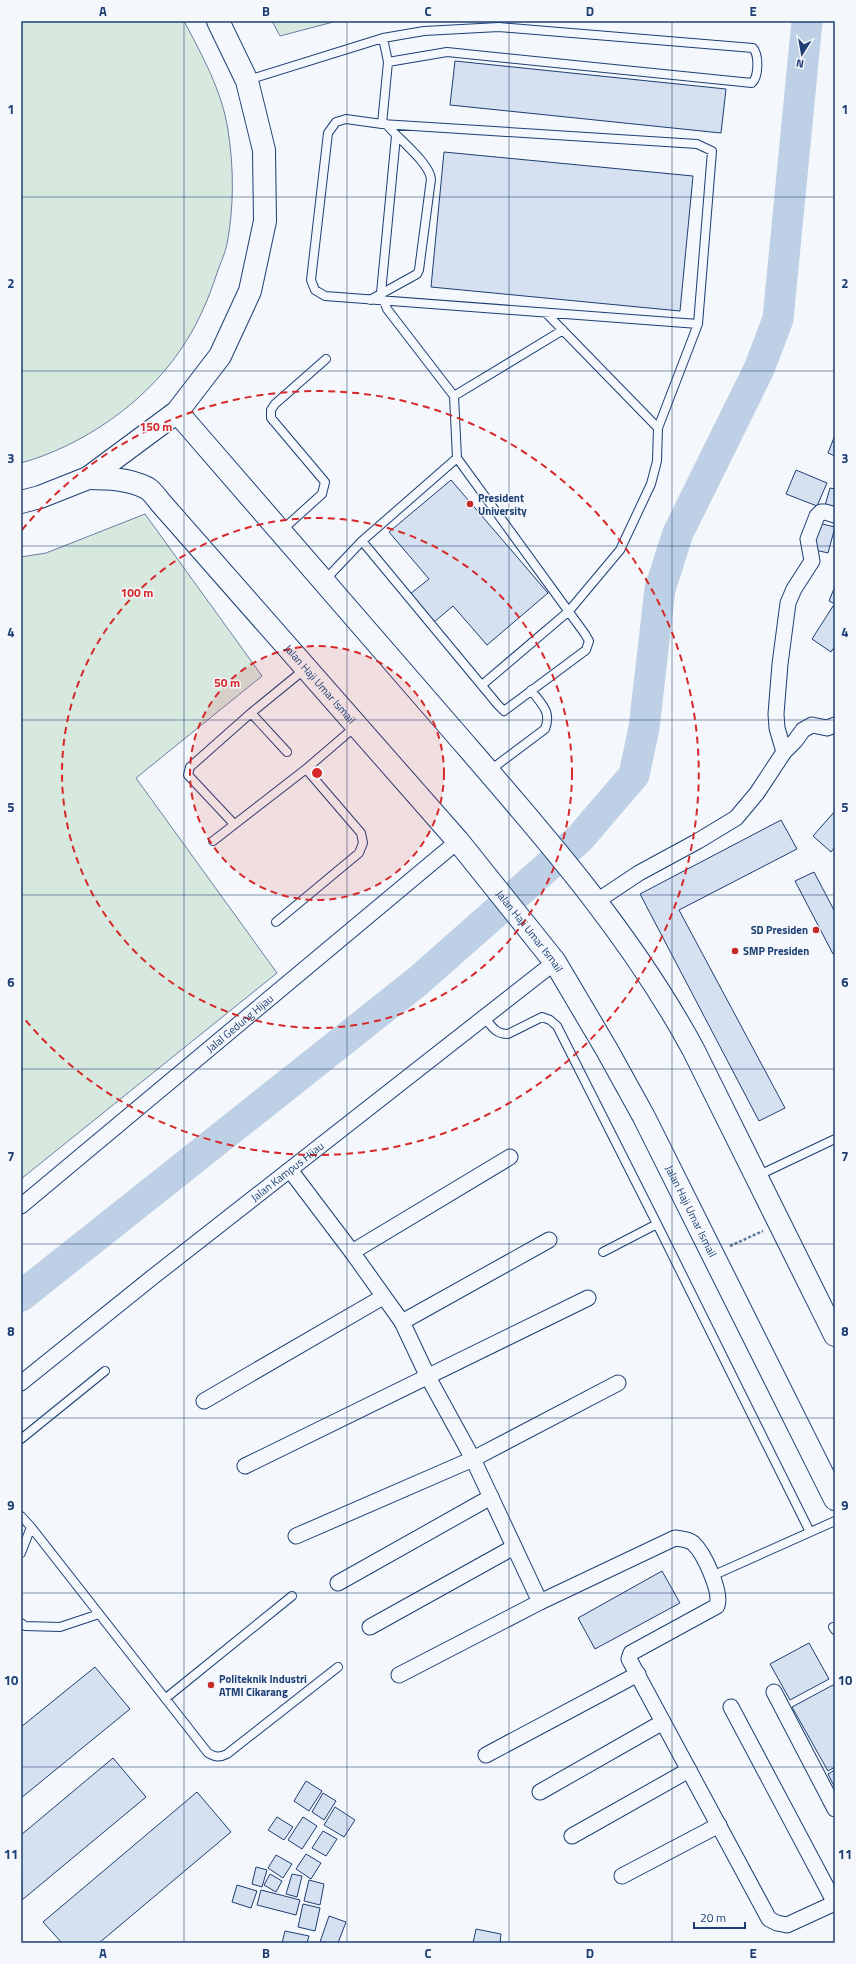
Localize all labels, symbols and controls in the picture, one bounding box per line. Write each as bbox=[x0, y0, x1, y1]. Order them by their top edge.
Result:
text: A bbox=[99, 1, 107, 21]
text: B bbox=[262, 1, 270, 21]
text: C bbox=[424, 1, 432, 21]
text: D bbox=[586, 1, 594, 21]
text: E bbox=[749, 1, 757, 21]
north arrow bbox=[782, 34, 822, 74]
text: N bbox=[795, 55, 805, 72]
text: 1 bbox=[7, 99, 15, 119]
text: 1 bbox=[841, 99, 849, 119]
text: 2 bbox=[7, 273, 15, 293]
text: 2 bbox=[841, 273, 849, 293]
text: 150 m bbox=[140, 417, 172, 436]
text: 3 bbox=[7, 448, 15, 468]
text: 3 bbox=[841, 448, 849, 468]
place label: President University bbox=[478, 490, 527, 519]
marker: President University bbox=[465, 499, 475, 509]
text: 100 m bbox=[121, 583, 153, 602]
text: 4 bbox=[7, 622, 15, 642]
text: 4 bbox=[841, 622, 849, 642]
street label: Jalan Haji Umar Ismail bbox=[281, 641, 359, 727]
text: 50 m bbox=[214, 673, 240, 692]
centre of rings bbox=[310, 766, 324, 780]
text: 5 bbox=[7, 797, 15, 817]
text: 5 bbox=[841, 797, 849, 817]
street label: Jalan Haji Umar Ismail bbox=[492, 886, 567, 975]
place label: SD Presiden bbox=[751, 922, 808, 938]
marker: SD Presiden bbox=[811, 925, 821, 935]
place label: SMP Presiden bbox=[743, 943, 809, 959]
marker: SMP Presiden bbox=[730, 946, 740, 956]
text: 6 bbox=[7, 972, 15, 992]
text: 6 bbox=[841, 972, 849, 992]
street label: Jalal Gedung Hijau bbox=[203, 990, 277, 1056]
street label: Jalan Kampus Hijau bbox=[247, 1138, 327, 1205]
text: 7 bbox=[7, 1146, 15, 1166]
text: 7 bbox=[841, 1146, 849, 1166]
street label: Jalan Haji Umar Ismail bbox=[661, 1162, 721, 1260]
text: 8 bbox=[7, 1321, 15, 1341]
text: 8 bbox=[841, 1321, 849, 1341]
text: 9 bbox=[7, 1495, 15, 1515]
text: 9 bbox=[841, 1495, 849, 1515]
text: 10 bbox=[4, 1670, 18, 1690]
text: 10 bbox=[838, 1670, 852, 1690]
place label: Politeknik Industri ATMI Cikarang bbox=[219, 1671, 307, 1700]
marker: Politeknik Industri ATMI Cikarang bbox=[206, 1680, 216, 1690]
text: 11 bbox=[4, 1844, 18, 1864]
text: 11 bbox=[838, 1844, 852, 1864]
scale bar bbox=[694, 1904, 745, 1930]
text: 20 m bbox=[700, 1908, 726, 1927]
text: A bbox=[99, 1943, 107, 1963]
text: B bbox=[262, 1943, 270, 1963]
text: C bbox=[424, 1943, 432, 1963]
text: D bbox=[586, 1943, 594, 1963]
text: E bbox=[749, 1943, 757, 1963]

